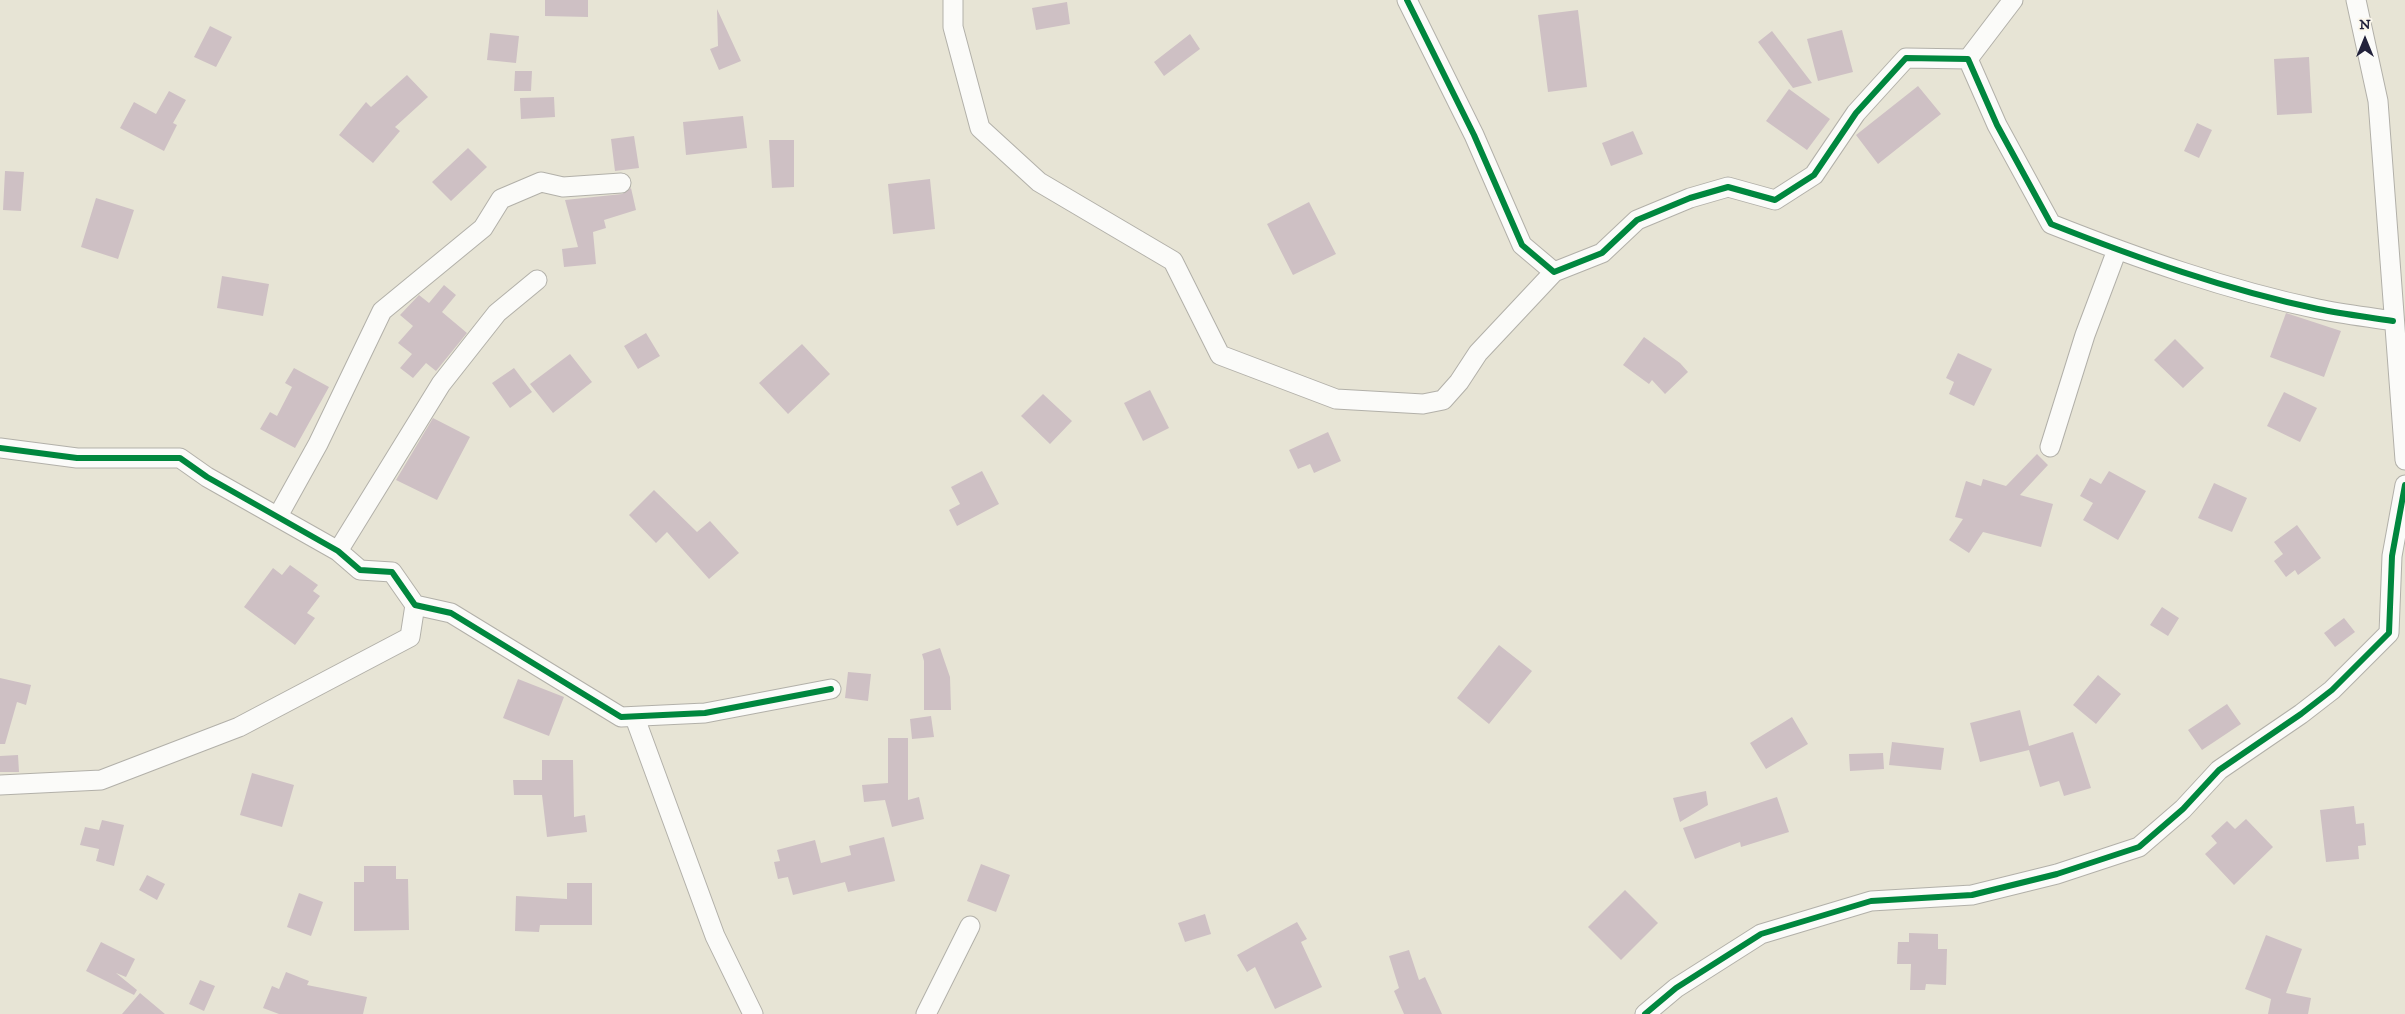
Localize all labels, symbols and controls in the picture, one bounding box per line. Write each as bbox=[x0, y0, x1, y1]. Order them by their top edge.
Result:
north arrow bbox=[2340, 15, 2390, 65]
text: N bbox=[2359, 16, 2371, 34]

